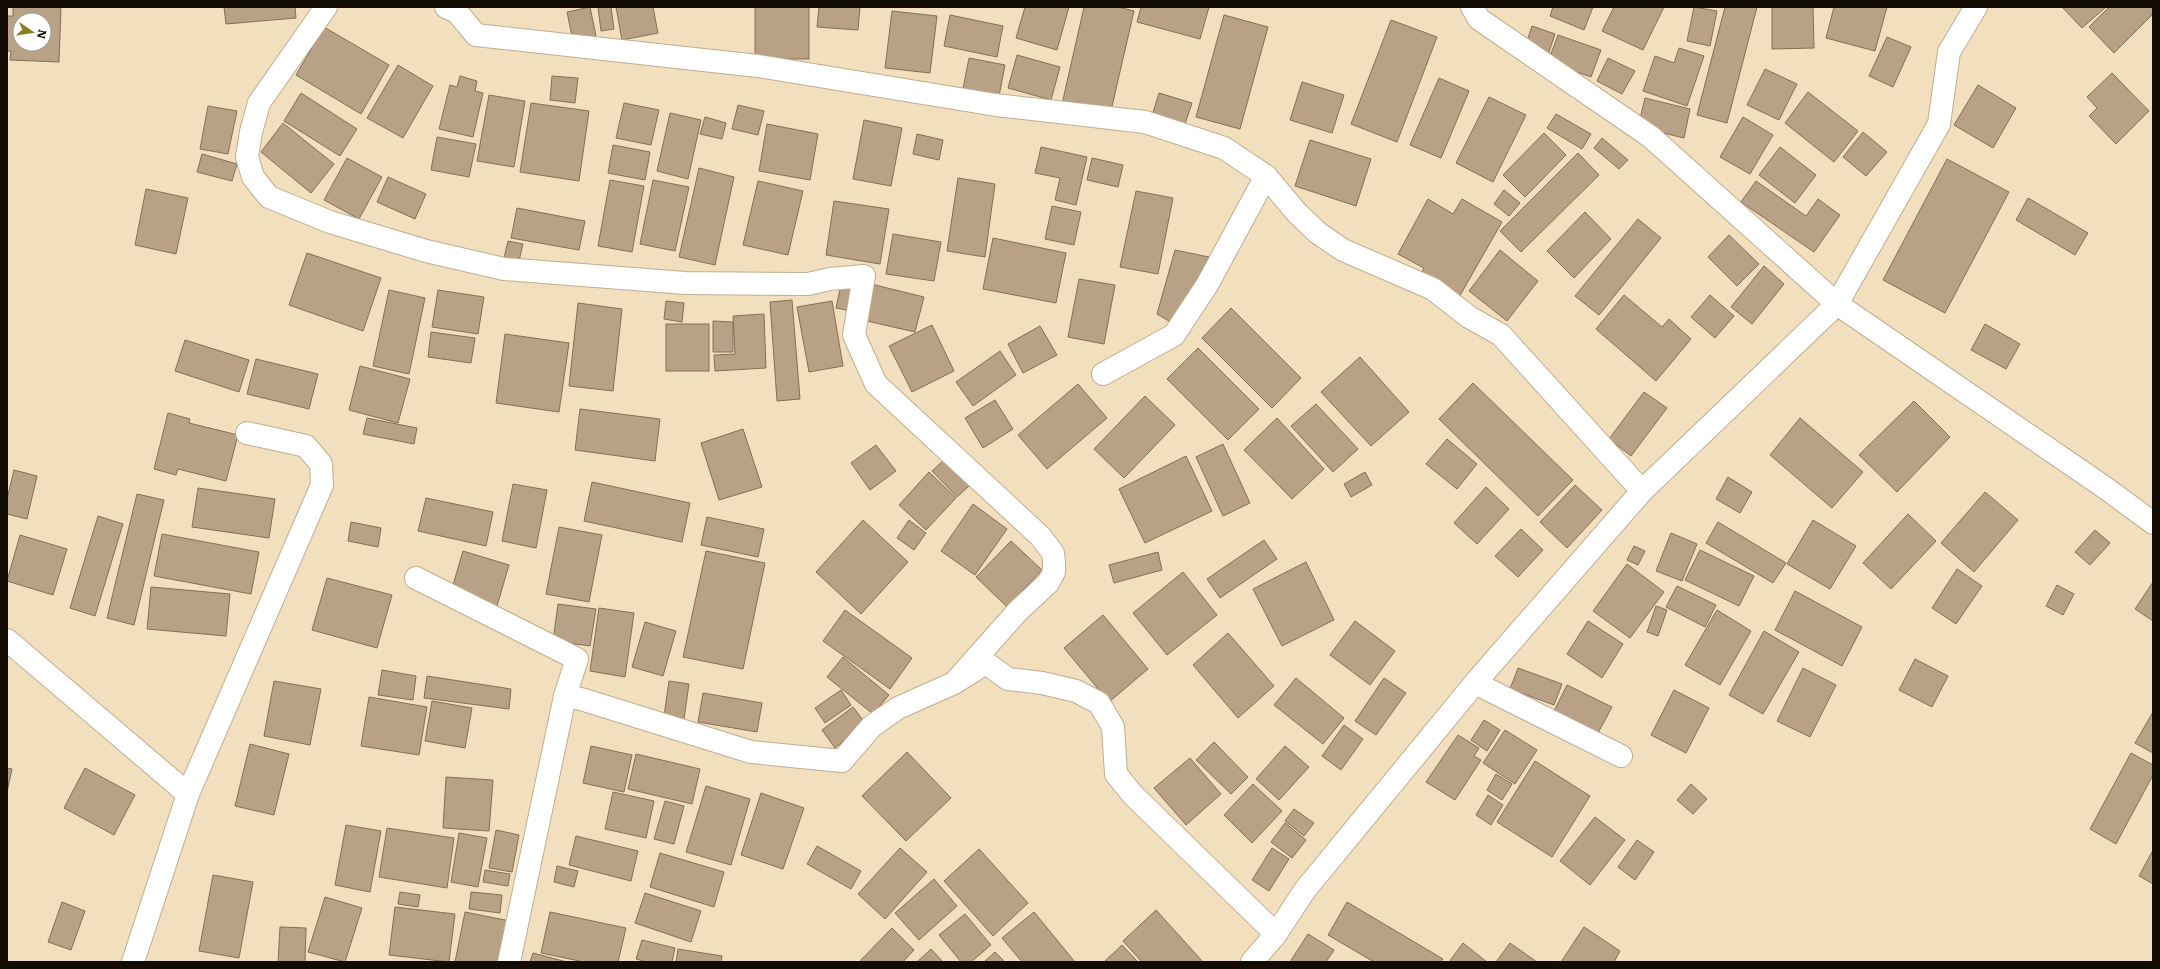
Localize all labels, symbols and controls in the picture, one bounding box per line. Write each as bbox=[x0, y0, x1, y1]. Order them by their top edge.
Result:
north arrow bbox=[12, 12, 52, 52]
text: N bbox=[34, 28, 52, 41]

